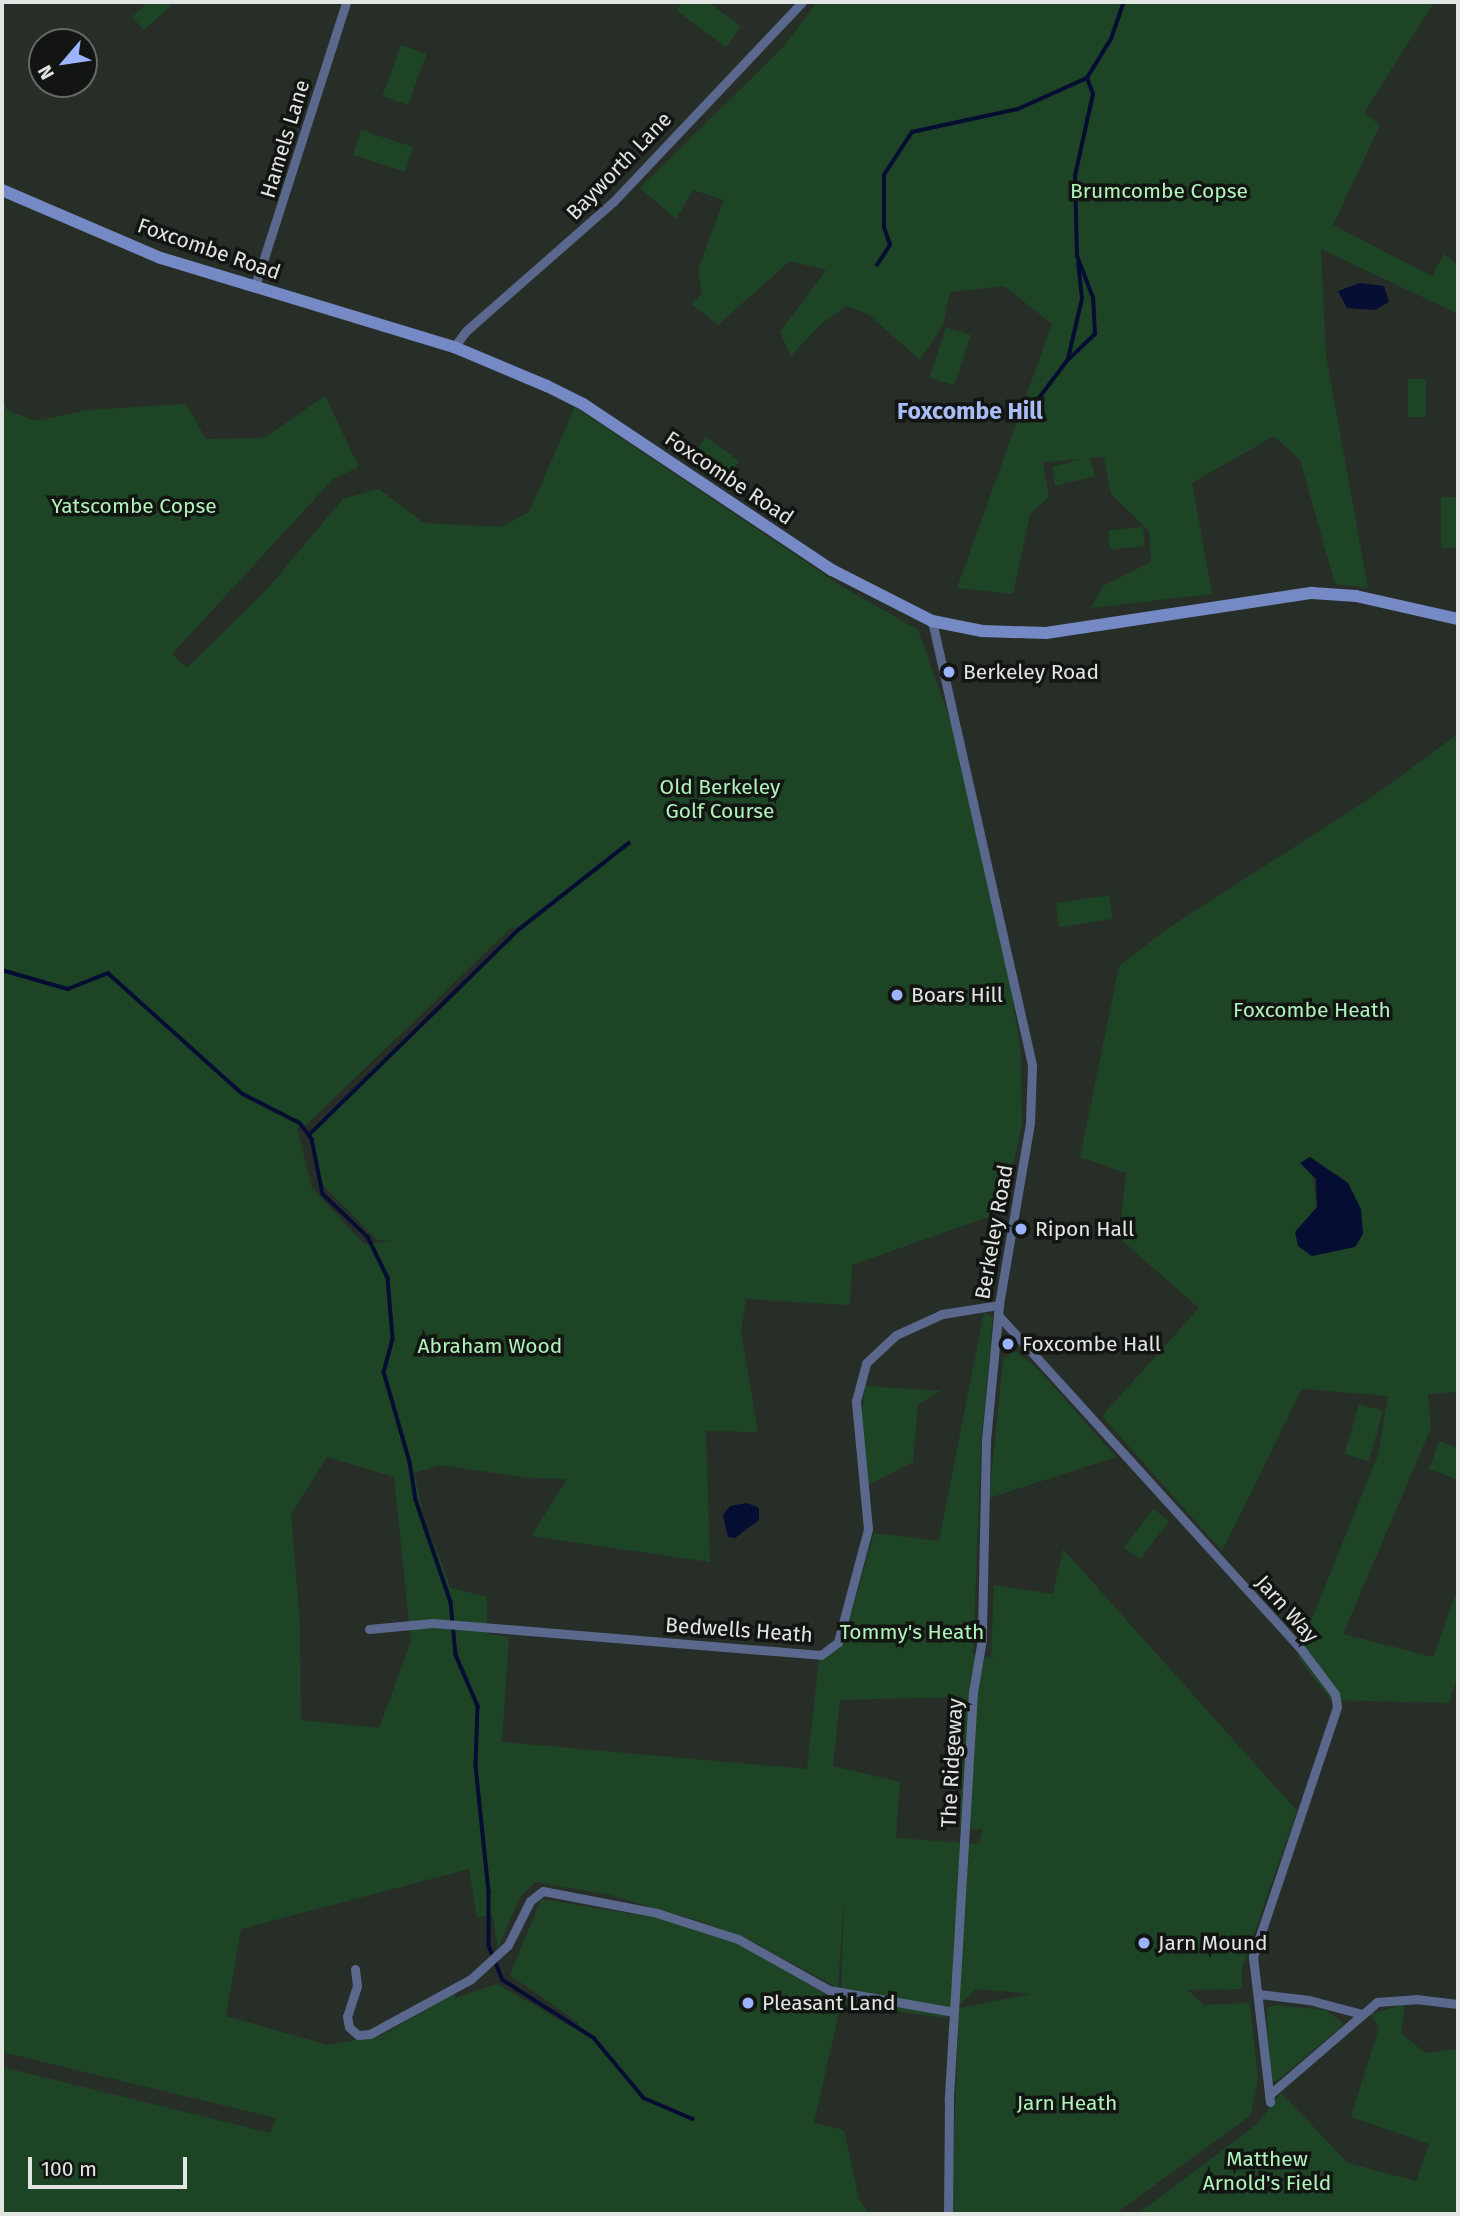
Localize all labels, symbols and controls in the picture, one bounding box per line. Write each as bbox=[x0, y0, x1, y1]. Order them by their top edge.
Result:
north arrow bbox=[28, 28, 98, 98]
text: N bbox=[33, 61, 59, 84]
street label: Hamels Lane bbox=[255, 77, 315, 201]
street label: Bayworth Lane bbox=[561, 107, 677, 225]
park label: Brumcombe Copse bbox=[1070, 178, 1248, 204]
street label: Foxcombe Road bbox=[134, 213, 284, 285]
district label: Foxcombe Hill bbox=[897, 397, 1043, 425]
street label: Foxcombe Road bbox=[660, 426, 798, 530]
park label: Yatscombe Copse bbox=[51, 493, 217, 519]
place label: Berkeley Road bbox=[963, 659, 1099, 685]
marker: Berkeley Road bbox=[941, 664, 957, 680]
park label: Old Berkeley Golf Course bbox=[660, 774, 780, 824]
place label: Boars Hill bbox=[911, 982, 1003, 1008]
marker: Boars Hill bbox=[889, 987, 905, 1003]
park label: Foxcombe Heath bbox=[1233, 997, 1391, 1023]
street label: Berkeley Road bbox=[970, 1163, 1018, 1301]
place label: Ripon Hall bbox=[1035, 1216, 1134, 1242]
marker: Ripon Hall bbox=[1013, 1221, 1029, 1237]
place label: Foxcombe Hall bbox=[1022, 1331, 1161, 1357]
park label: Abraham Wood bbox=[418, 1333, 562, 1359]
marker: Foxcombe Hall bbox=[1000, 1336, 1016, 1352]
street label: Jarn Way bbox=[1250, 1570, 1324, 1648]
street label: Bedwells Heath bbox=[664, 1612, 814, 1648]
park label: Tommy's Heath bbox=[840, 1619, 984, 1645]
street label: The Ridgeway bbox=[936, 1698, 968, 1828]
place label: Jarn Mound bbox=[1158, 1930, 1267, 1956]
marker: Jarn Mound bbox=[1136, 1935, 1152, 1951]
place label: Pleasant Land bbox=[762, 1990, 895, 2016]
marker: Pleasant Land bbox=[740, 1995, 756, 2011]
park label: Jarn Heath bbox=[1017, 2090, 1117, 2116]
scale bar bbox=[32, 2142, 191, 2186]
park label: Matthew Arnold's Field bbox=[1203, 2146, 1331, 2196]
text: 100 m bbox=[41, 2156, 97, 2182]

